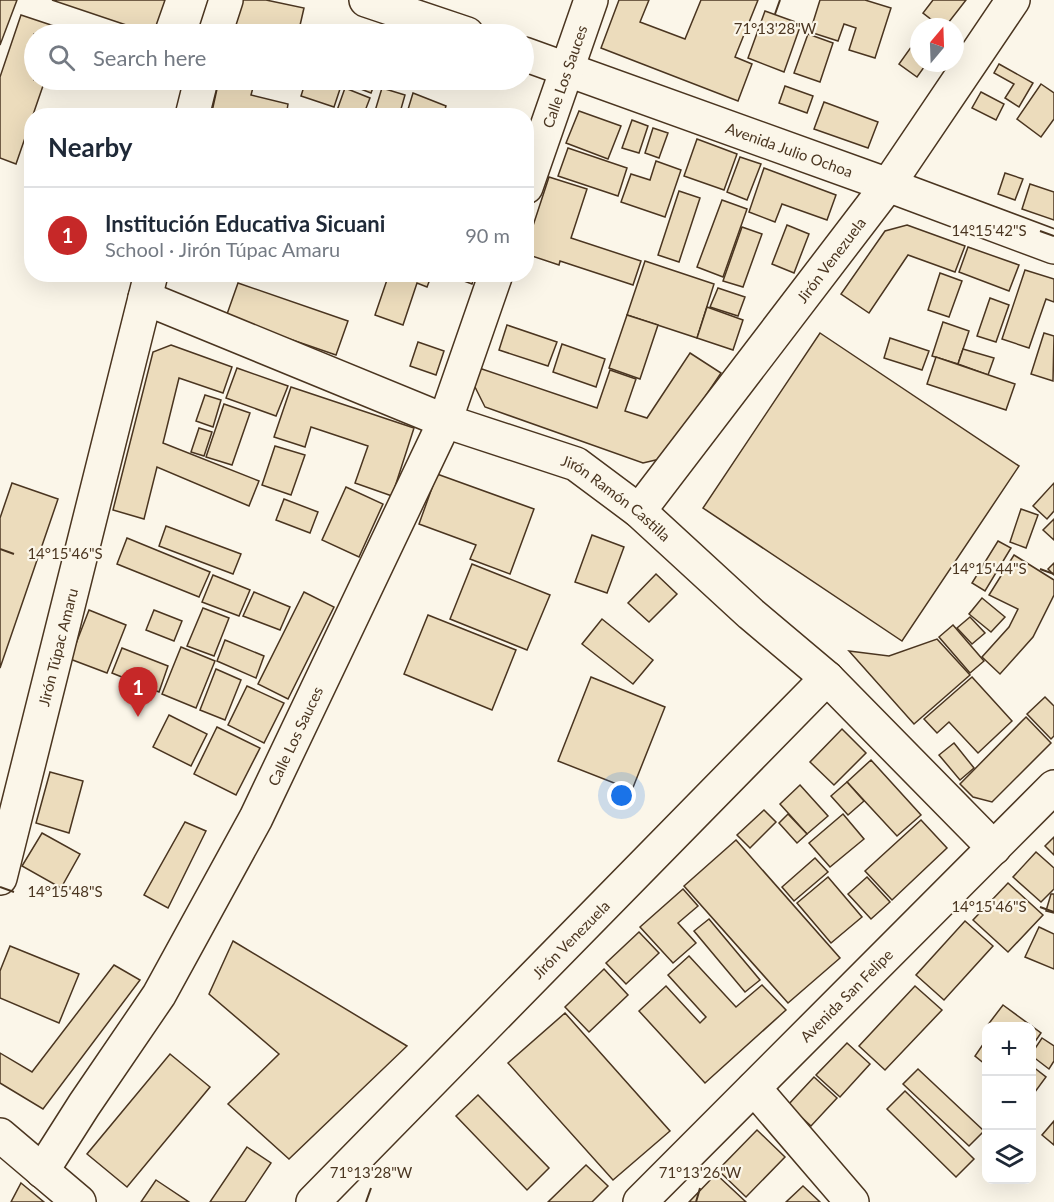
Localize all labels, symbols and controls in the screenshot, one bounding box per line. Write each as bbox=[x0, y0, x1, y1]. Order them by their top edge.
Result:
north arrow bbox=[910, 18, 964, 72]
text: 71°13'28"W bbox=[734, 19, 817, 37]
street label: Calle Los Sauces bbox=[538, 23, 591, 130]
search box bbox=[24, 24, 534, 90]
icon: search bbox=[45, 41, 78, 74]
text: Search here bbox=[93, 44, 206, 71]
street label: Avenida Julio Ochoa bbox=[723, 118, 855, 181]
text: Nearby bbox=[48, 131, 133, 163]
text: Institución Educativa Sicuani bbox=[105, 210, 385, 237]
street label: Jirón Venezuela bbox=[793, 214, 869, 306]
text: 14°15'42"S bbox=[951, 221, 1027, 239]
text: 1 bbox=[62, 223, 73, 247]
text: 90 m bbox=[465, 223, 510, 247]
text: School · Jirón Túpac Amaru bbox=[105, 237, 340, 261]
street label: Jirón Ramón Castilla bbox=[559, 451, 675, 545]
text: 14°15'46"S bbox=[27, 544, 103, 562]
text: 14°15'44"S bbox=[951, 559, 1027, 577]
street label: Jirón Túpac Amaru bbox=[34, 586, 81, 708]
pin: 1 bbox=[118, 668, 158, 717]
street label: Calle Los Sauces bbox=[264, 684, 326, 789]
your location bbox=[607, 781, 636, 810]
text: 14°15'48"S bbox=[27, 882, 103, 900]
street label: Jirón Venezuela bbox=[528, 896, 613, 982]
text: 14°15'46"S bbox=[951, 897, 1027, 915]
street label: Avenida San Felipe bbox=[796, 945, 896, 1045]
map controls bbox=[982, 1022, 1036, 1184]
button: + bbox=[982, 1022, 1036, 1076]
button: − bbox=[982, 1076, 1036, 1130]
button: layers bbox=[982, 1130, 1036, 1184]
text: 71°13'28"W bbox=[330, 1163, 413, 1181]
text: 71°13'26"W bbox=[659, 1163, 742, 1181]

